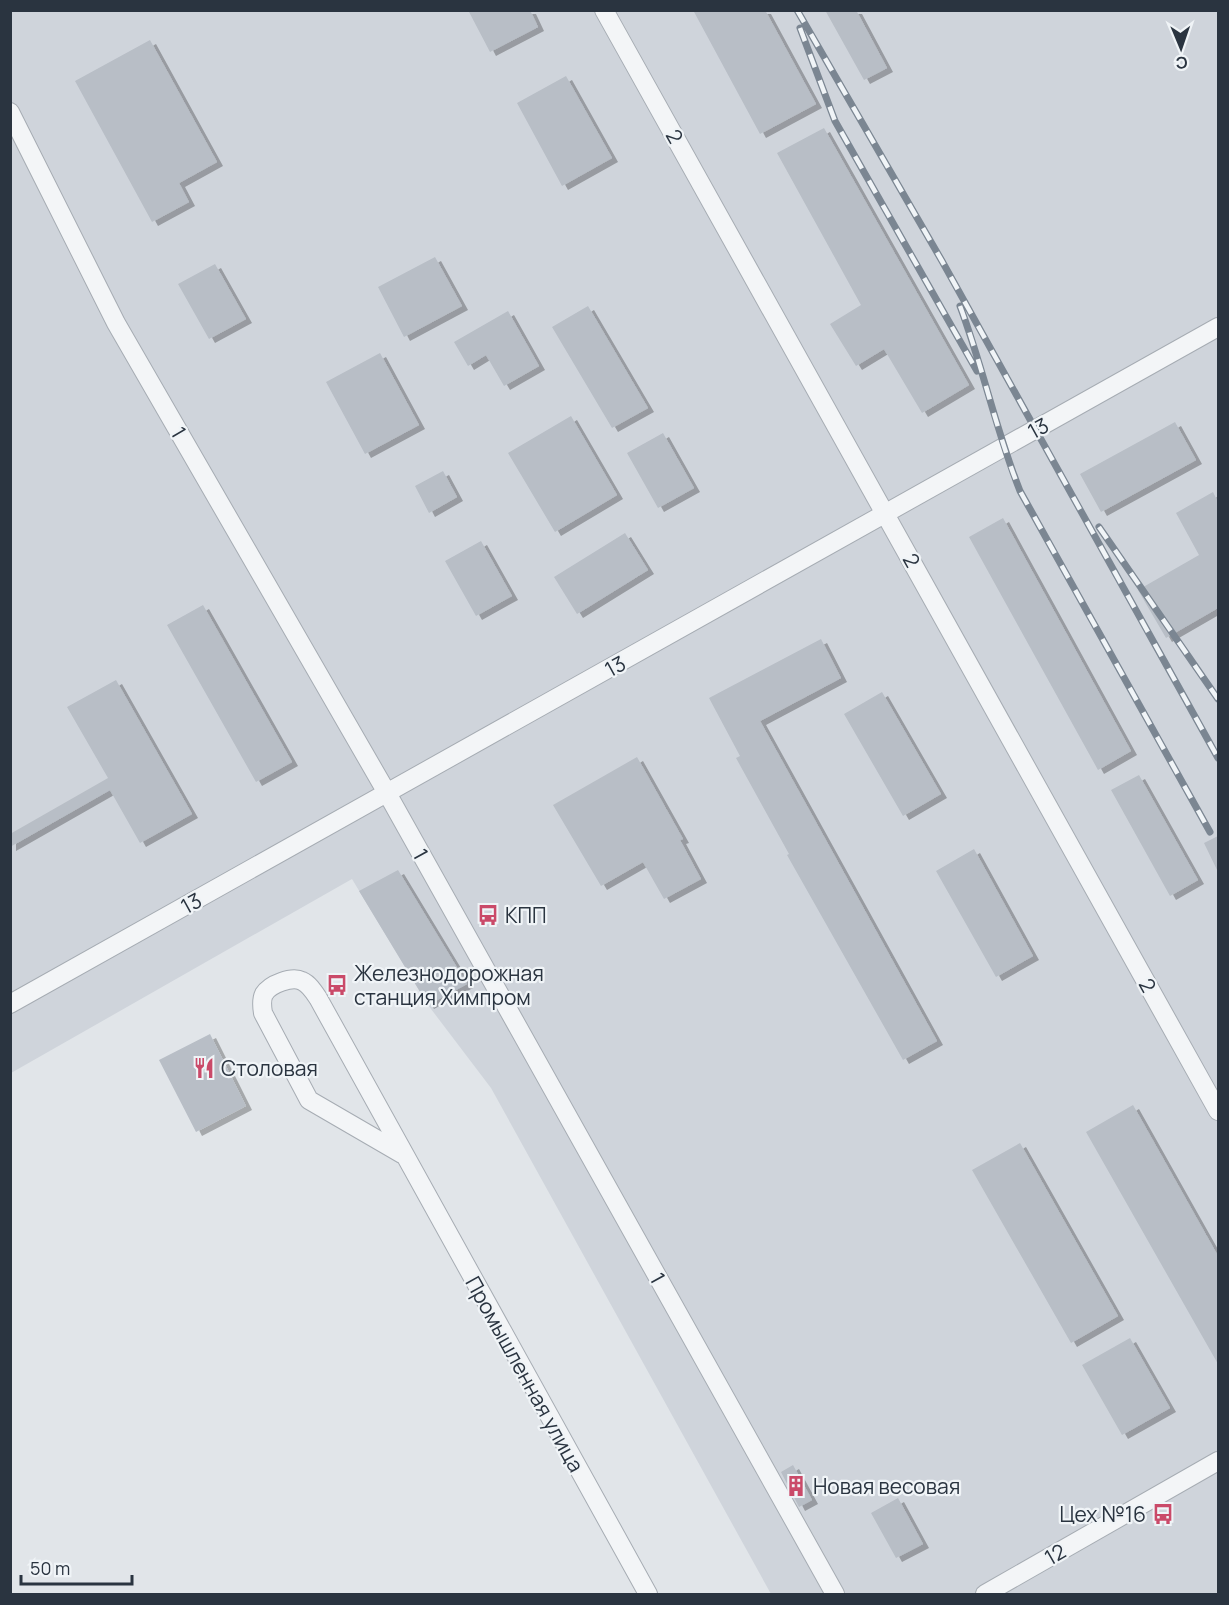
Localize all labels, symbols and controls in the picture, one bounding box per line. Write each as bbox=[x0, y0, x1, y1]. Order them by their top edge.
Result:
north arrow bbox=[1151, 18, 1211, 78]
text: С bbox=[1175, 52, 1188, 74]
street label: 2 bbox=[660, 124, 690, 148]
street label: 13 bbox=[1023, 411, 1053, 445]
street label: 1 bbox=[165, 421, 193, 443]
street label: 2 bbox=[897, 548, 927, 572]
street label: 13 bbox=[600, 649, 630, 683]
street label: 1 bbox=[407, 844, 435, 864]
street label: 13 bbox=[176, 886, 206, 920]
place label: КПП bbox=[505, 901, 547, 929]
bus stop icon: КПП bbox=[476, 903, 500, 927]
place label: Железнодорожная станция Химпром bbox=[354, 959, 544, 1011]
bus stop icon: Железнодорожная станция Химпром bbox=[325, 973, 349, 997]
street label: 2 bbox=[1133, 973, 1163, 997]
place label: Столовая bbox=[221, 1054, 318, 1082]
restaurant icon: Столовая bbox=[192, 1056, 216, 1080]
street label: 1 bbox=[644, 1268, 672, 1288]
street label: Промышленная улица bbox=[459, 1271, 591, 1477]
place label: Новая весовая bbox=[813, 1472, 960, 1500]
building icon: Новая весовая bbox=[784, 1474, 808, 1498]
place label: Цех №16 bbox=[1059, 1500, 1146, 1528]
bus stop icon: Цех №16 bbox=[1151, 1502, 1175, 1526]
street label: 12 bbox=[1039, 1537, 1071, 1571]
scale bar bbox=[21, 1548, 132, 1586]
text: 50 m bbox=[30, 1556, 70, 1580]

